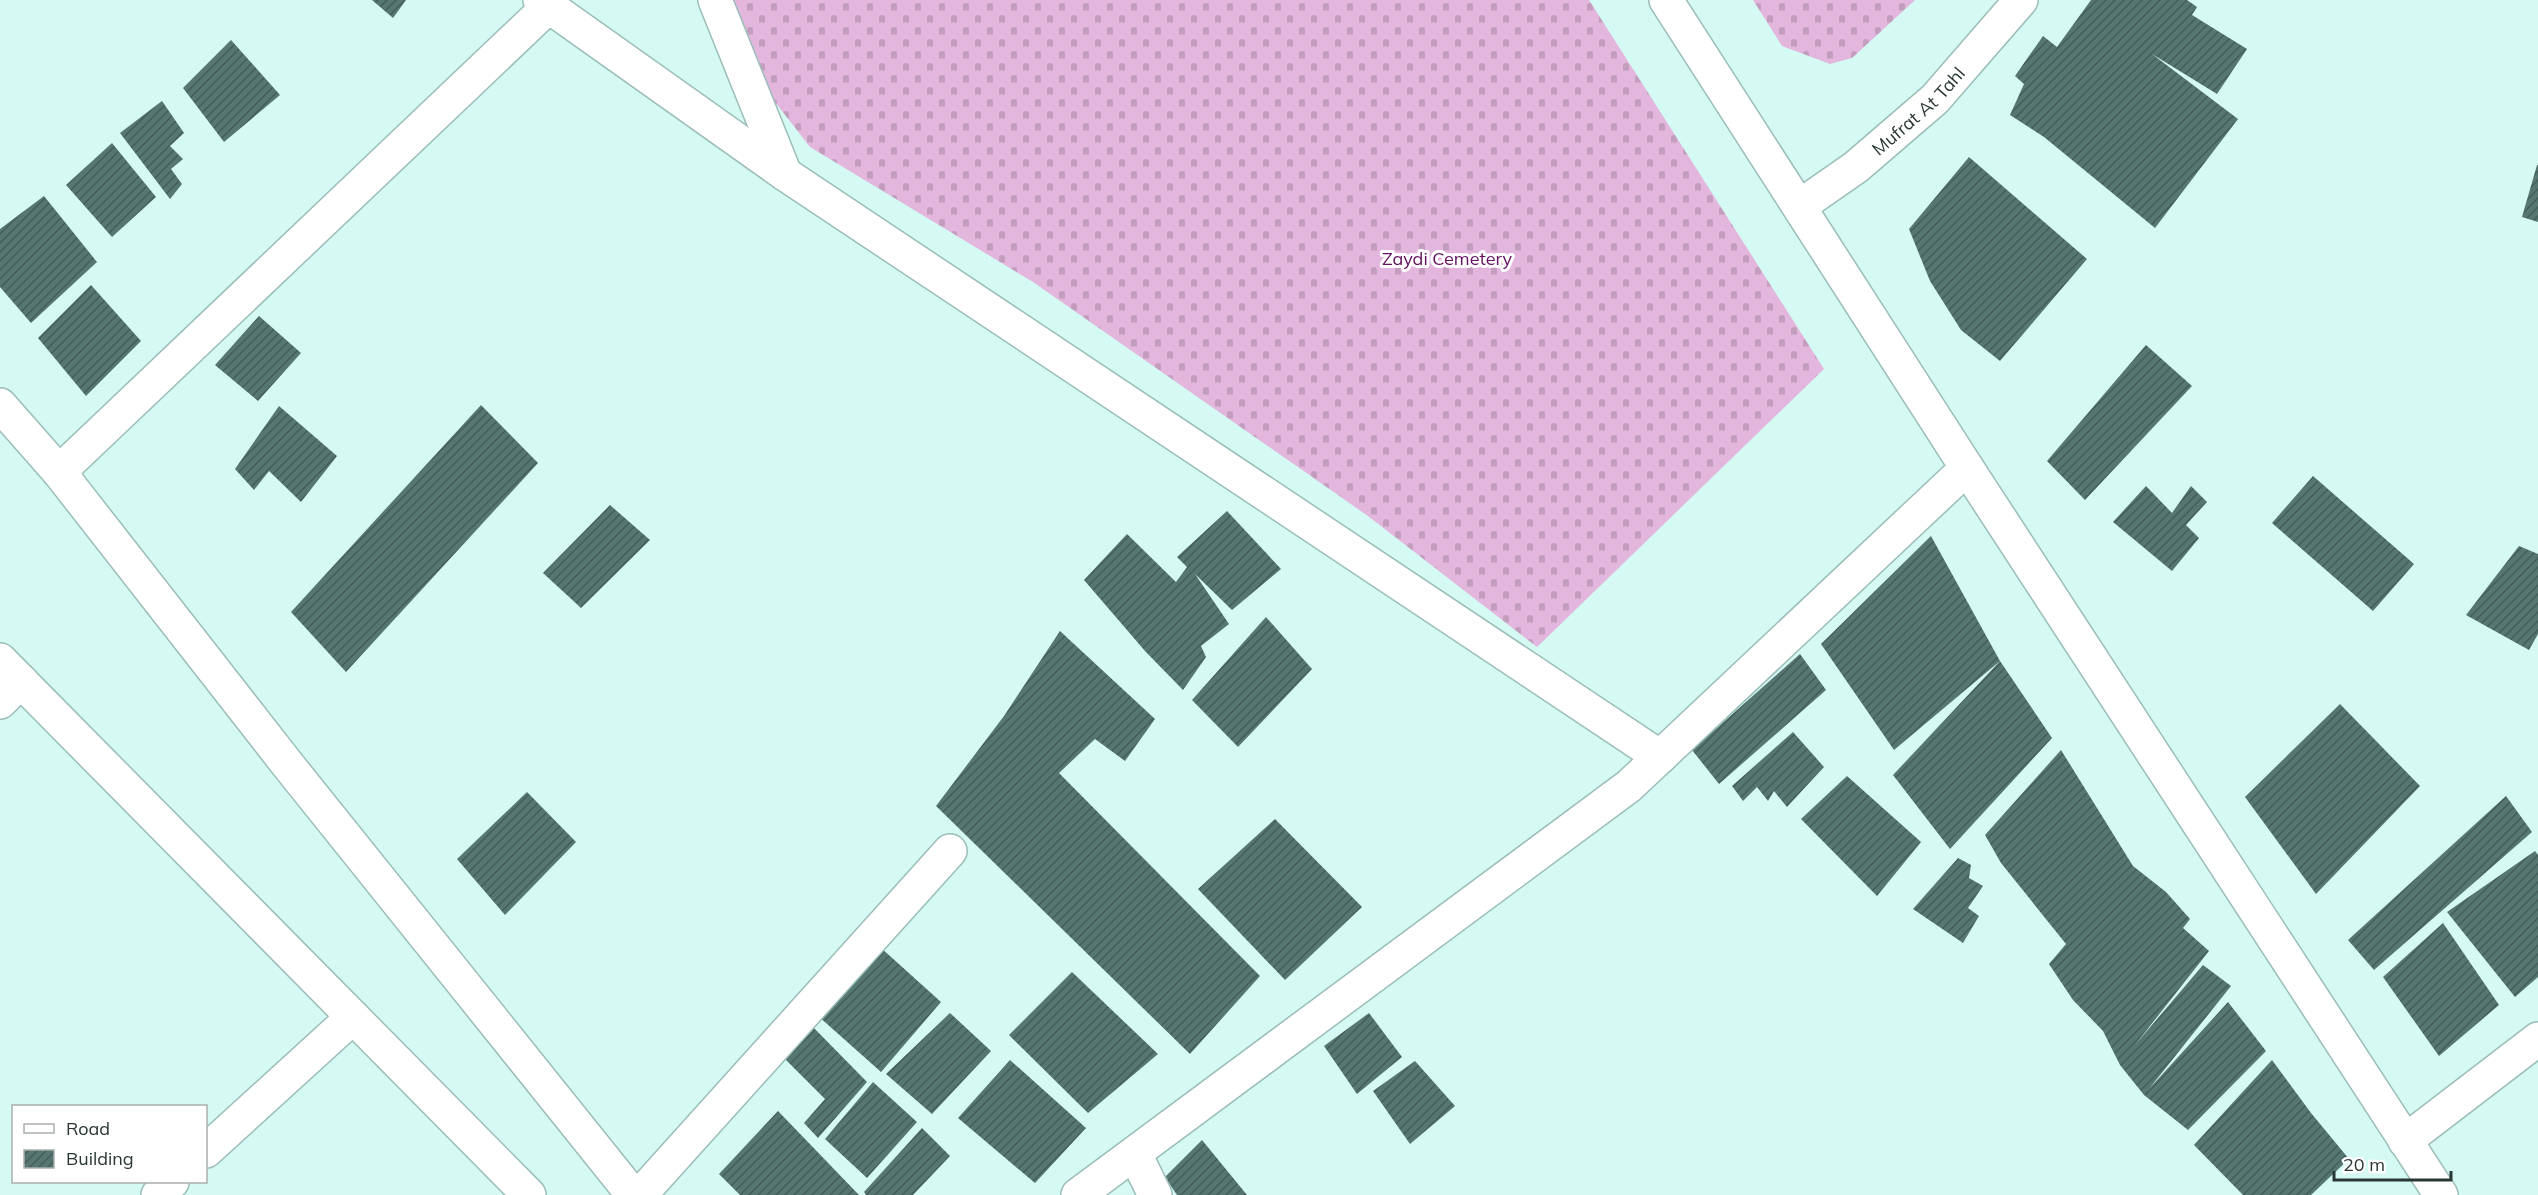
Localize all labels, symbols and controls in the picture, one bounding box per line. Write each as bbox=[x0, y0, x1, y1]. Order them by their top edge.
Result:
street label: Mufrat At Tahl bbox=[1867, 62, 1969, 160]
park label: Zaydi Cemetery bbox=[1382, 247, 1513, 270]
legend bbox=[12, 1105, 207, 1183]
text: Road bbox=[66, 1117, 110, 1140]
scale bar bbox=[2334, 1144, 2451, 1182]
text: Building bbox=[66, 1147, 134, 1170]
text: 20 m bbox=[2343, 1153, 2385, 1176]

